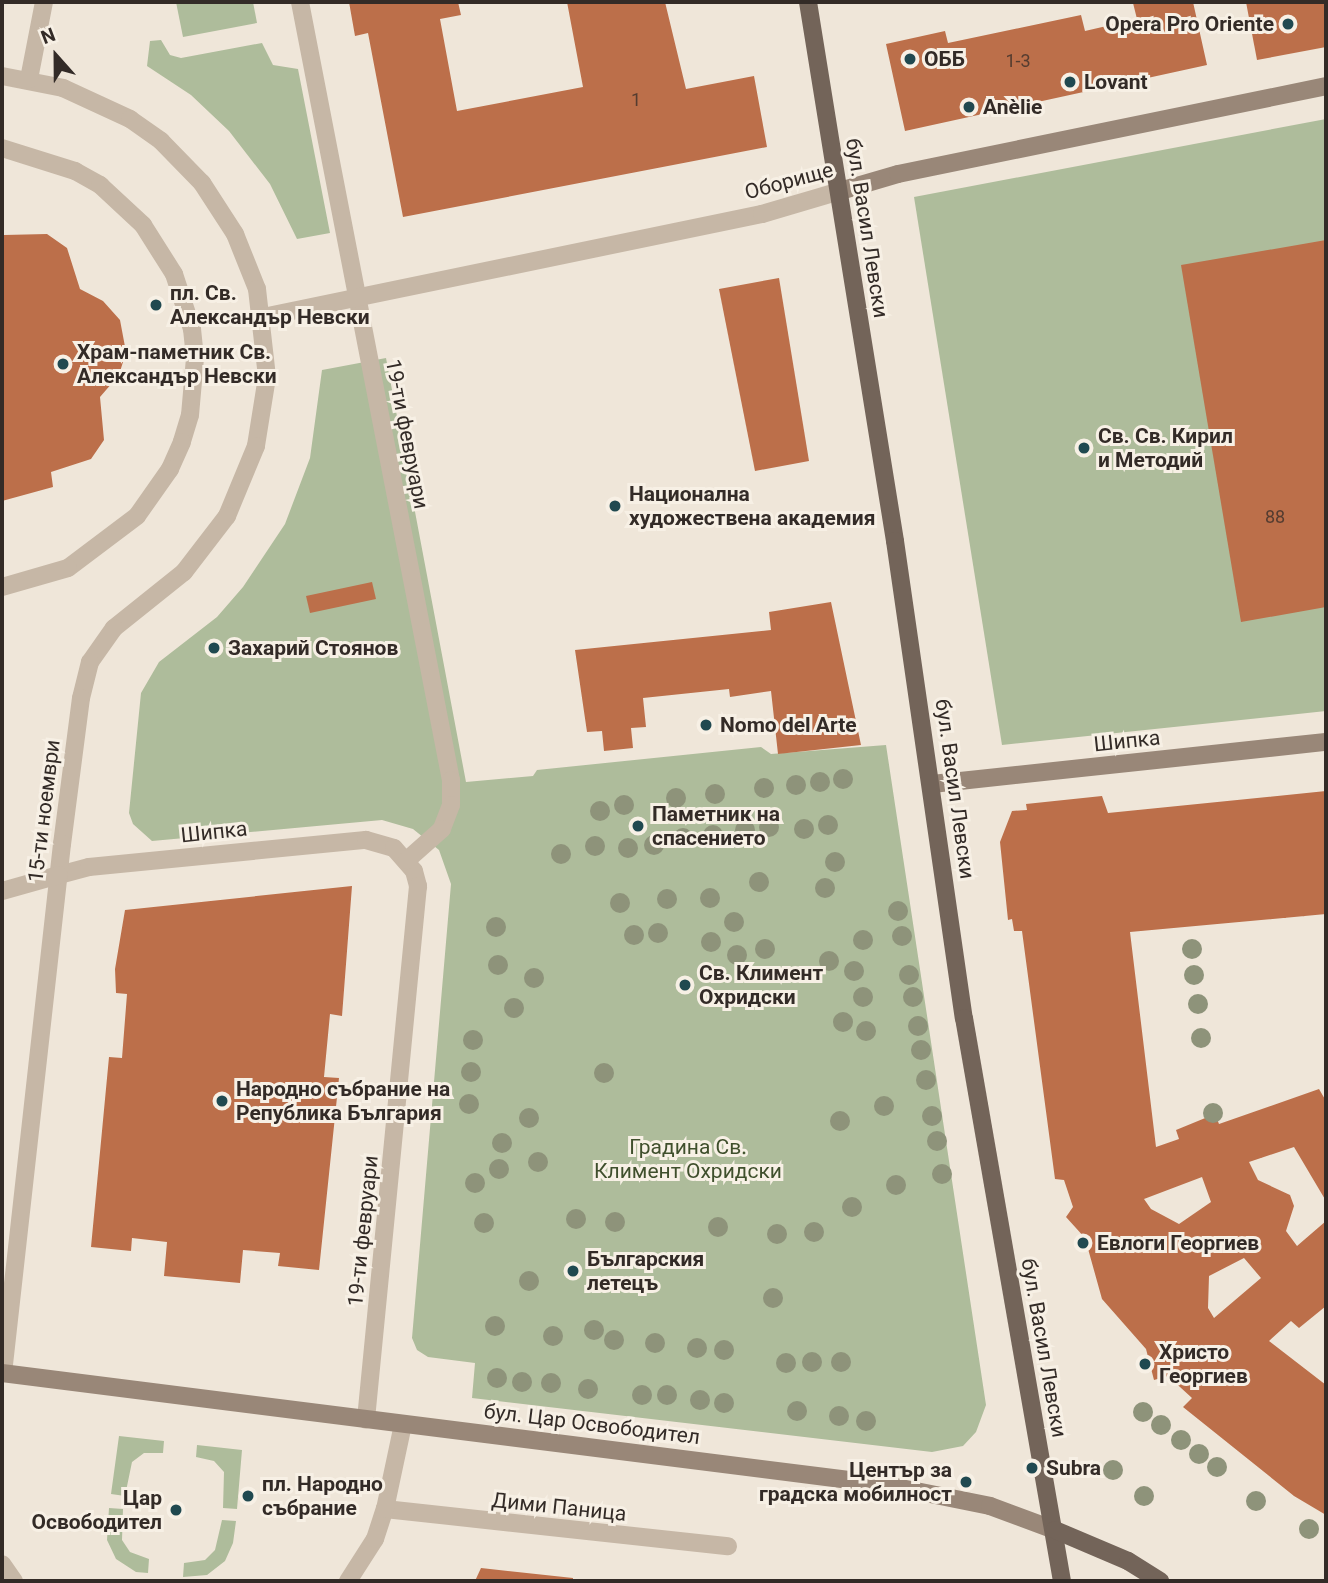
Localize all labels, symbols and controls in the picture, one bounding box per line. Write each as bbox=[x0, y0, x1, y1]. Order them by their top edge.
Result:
place label: Opera Pro Oriente bbox=[1105, 11, 1274, 37]
marker: Opera Pro Oriente bbox=[1280, 16, 1296, 32]
north arrow bbox=[21, 21, 91, 91]
text: N bbox=[38, 23, 59, 49]
place label: ОББ bbox=[924, 46, 965, 72]
house number: 1-3 bbox=[1005, 50, 1031, 72]
marker: ОББ bbox=[902, 51, 918, 67]
place label: Lovant bbox=[1084, 69, 1148, 95]
marker: Lovant bbox=[1062, 74, 1078, 90]
house number: 1 bbox=[631, 89, 641, 111]
place label: Anèlie bbox=[983, 94, 1042, 120]
marker: Anèlie bbox=[961, 99, 977, 115]
street label: бул. Васил Левски bbox=[840, 136, 894, 320]
street label: Оборище bbox=[742, 157, 836, 205]
place label: пл. Св. Александър Невски bbox=[170, 280, 370, 330]
marker: пл. Св. Александър Невски bbox=[148, 297, 164, 313]
place label: Храм-паметник Св. Александър Невски bbox=[77, 339, 277, 389]
marker: Храм-паметник Св. Александър Невски bbox=[55, 356, 71, 372]
street label: 19-ти февруари bbox=[380, 357, 434, 511]
place label: Св. Св. Кирил и Методий bbox=[1098, 423, 1233, 473]
marker: Св. Св. Кирил и Методий bbox=[1076, 440, 1092, 456]
place label: Национална художествена академия bbox=[629, 481, 875, 531]
marker: Национална художествена академия bbox=[607, 498, 623, 514]
house number: 88 bbox=[1265, 506, 1285, 528]
place label: Захарий Стоянов bbox=[228, 635, 398, 661]
marker: Захарий Стоянов bbox=[206, 640, 222, 656]
street label: бул. Васил Левски bbox=[930, 697, 980, 881]
place label: Nomo del Arte bbox=[720, 712, 857, 738]
marker: Nomo del Arte bbox=[698, 717, 714, 733]
street label: Шипка bbox=[1092, 725, 1162, 757]
street label: 15-ти ноември bbox=[23, 738, 65, 884]
place label: Паметник на спасението bbox=[652, 801, 780, 851]
street label: Шипка bbox=[179, 816, 249, 848]
marker: Паметник на спасението bbox=[630, 818, 646, 834]
place label: Св. Климент Охридски bbox=[699, 960, 823, 1010]
marker: Св. Климент Охридски bbox=[677, 977, 693, 993]
place label: Народно събрание на Република България bbox=[236, 1076, 450, 1126]
marker: Народно събрание на Република България bbox=[214, 1093, 230, 1109]
park label: Градина Св. Климент Охридски bbox=[594, 1134, 782, 1184]
street label: 19-ти февруари bbox=[343, 1154, 383, 1308]
place label: Евлоги Георгиев bbox=[1097, 1230, 1259, 1256]
marker: Евлоги Георгиев bbox=[1075, 1235, 1091, 1251]
place label: Българския летецъ bbox=[587, 1246, 704, 1296]
street label: бул. Васил Левски bbox=[1016, 1256, 1072, 1440]
marker: Българския летецъ bbox=[565, 1263, 581, 1279]
place label: Христо Георгиев bbox=[1159, 1339, 1248, 1389]
marker: Христо Георгиев bbox=[1137, 1356, 1153, 1372]
street label: бул. Цар Освободител bbox=[483, 1398, 701, 1450]
place label: Subra bbox=[1046, 1455, 1101, 1481]
place label: Център за градска мобилност bbox=[759, 1457, 952, 1507]
marker: Subra bbox=[1024, 1460, 1040, 1476]
place label: пл. Народно събрание bbox=[262, 1471, 383, 1521]
marker: Център за градска мобилност bbox=[958, 1474, 974, 1490]
place label: Цар Освободител bbox=[31, 1485, 162, 1535]
street label: Дими Паница bbox=[490, 1487, 628, 1527]
marker: пл. Народно събрание bbox=[240, 1488, 256, 1504]
marker: Цар Освободител bbox=[168, 1502, 184, 1518]

